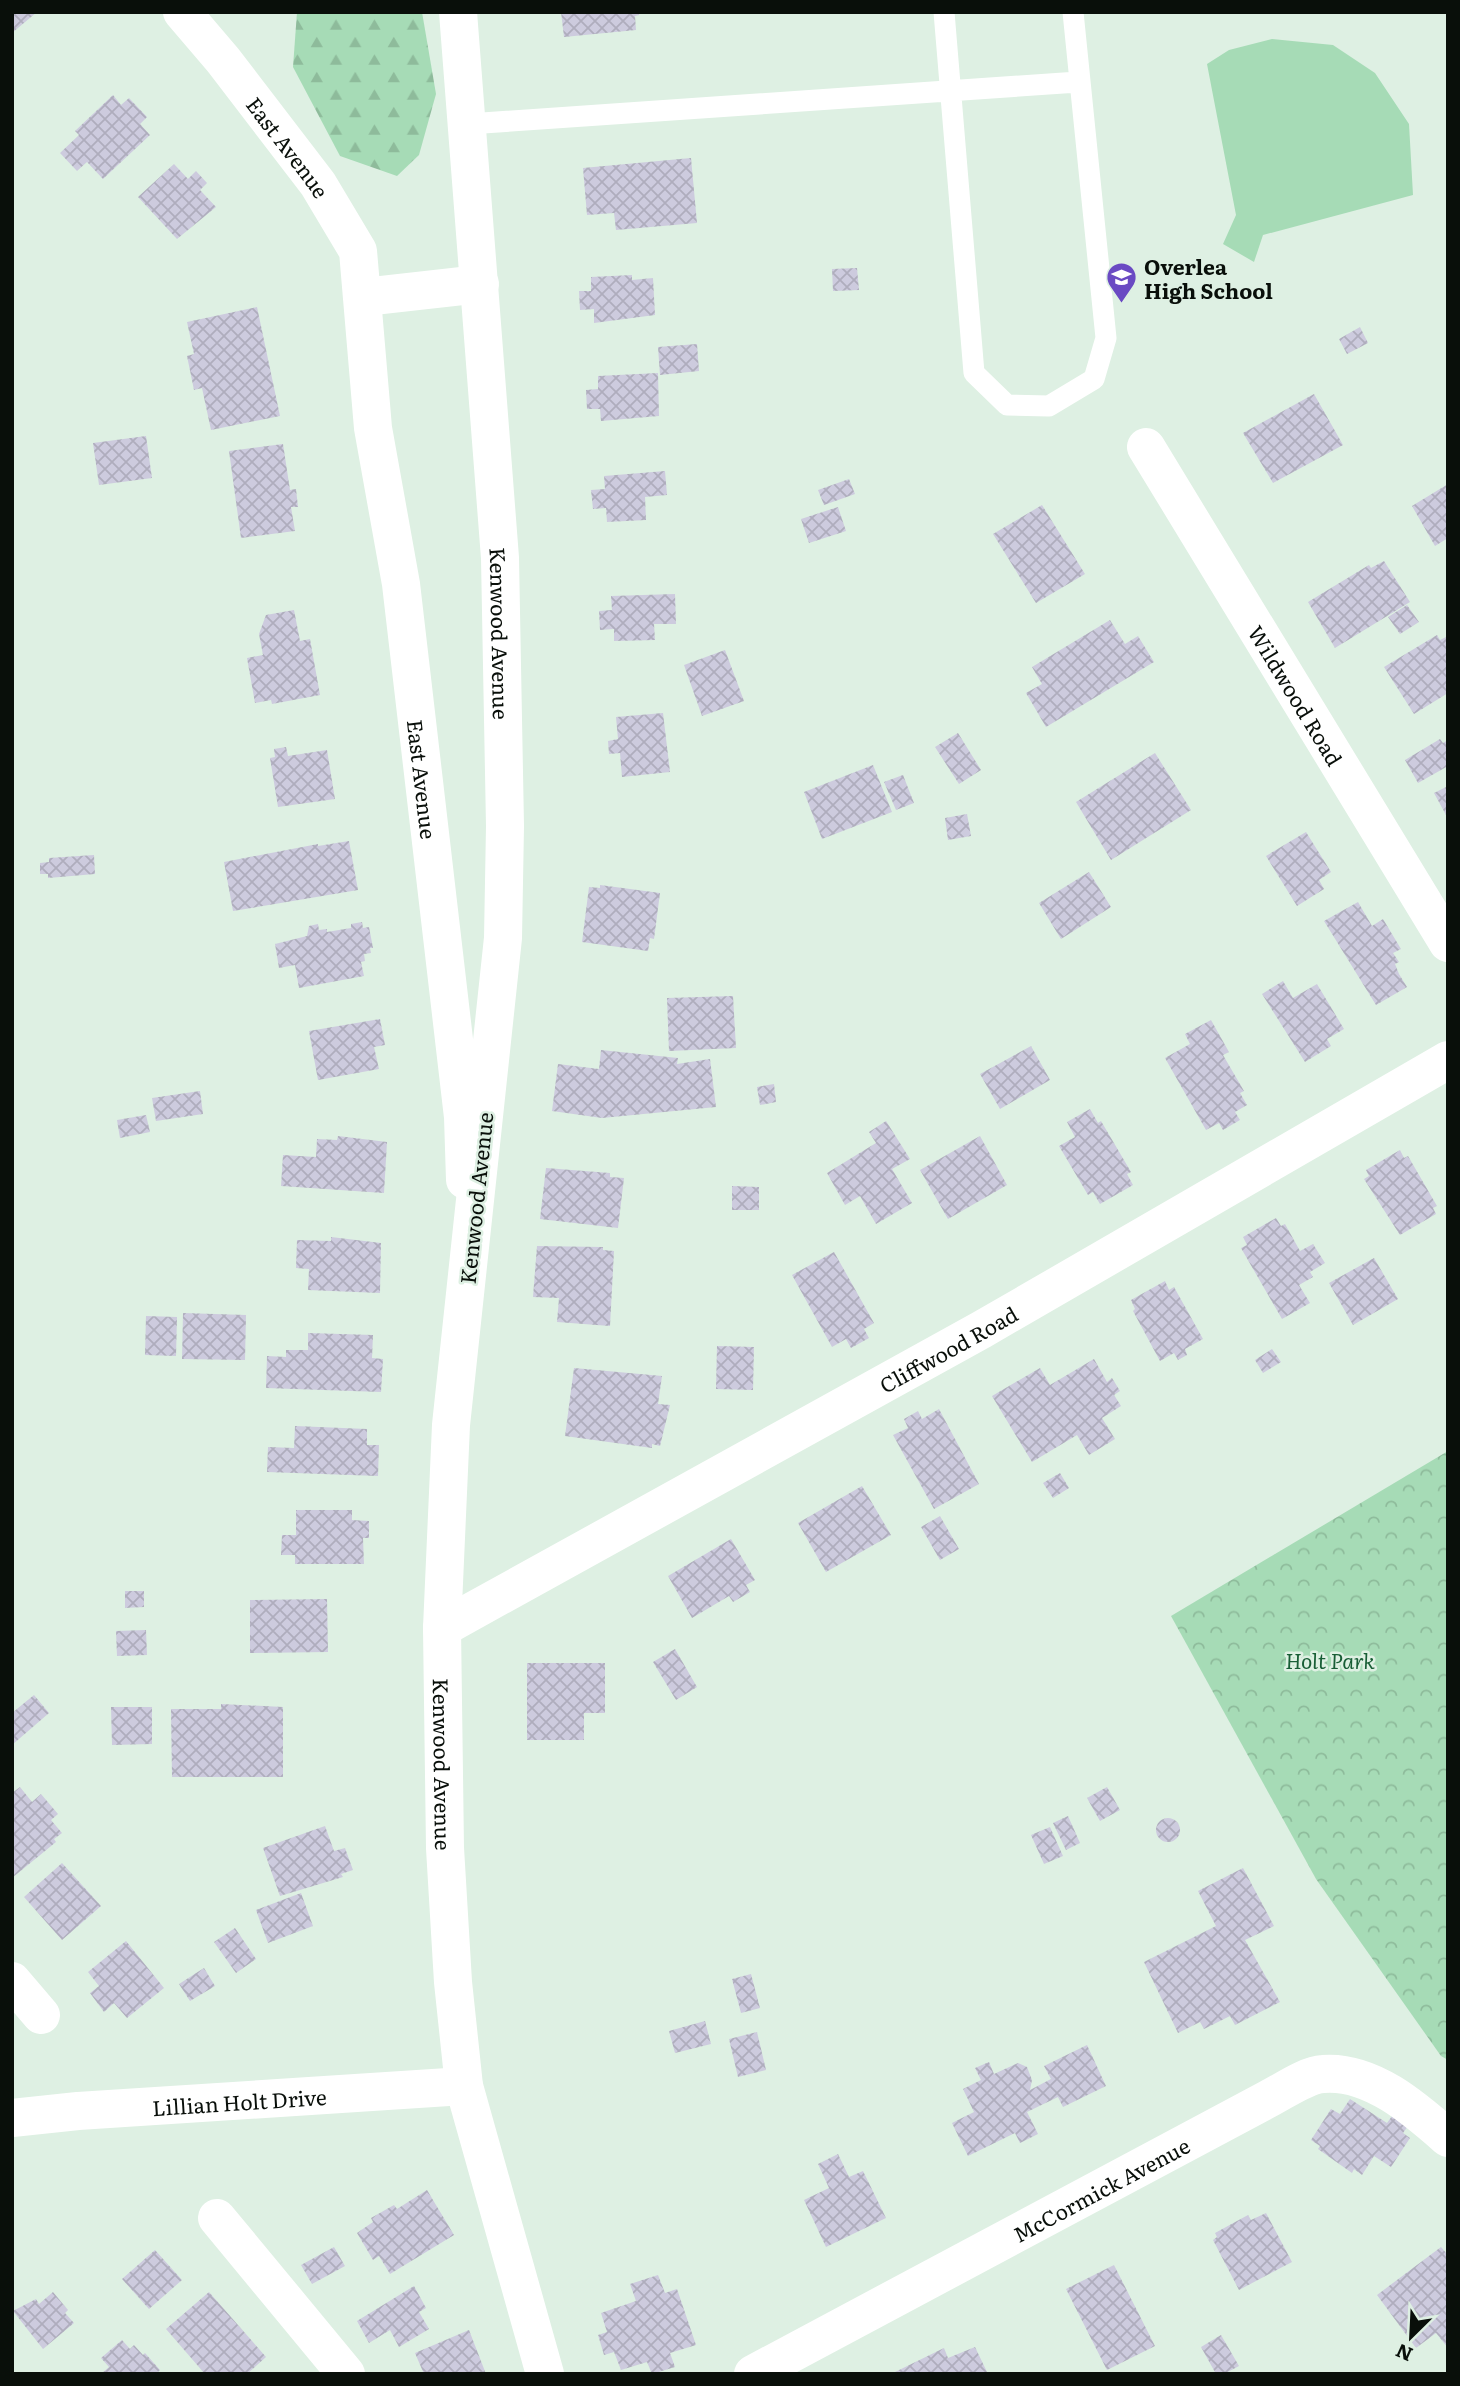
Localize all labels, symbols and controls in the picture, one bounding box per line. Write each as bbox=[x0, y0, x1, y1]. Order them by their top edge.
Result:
street label: East Avenue bbox=[240, 89, 338, 203]
place label: Overlea High School bbox=[1144, 250, 1273, 305]
school or university icon: Overlea High School bbox=[1104, 260, 1138, 304]
street label: Kenwood Avenue bbox=[484, 546, 519, 720]
street label: Wildwood Road bbox=[1242, 619, 1352, 771]
street label: East Avenue bbox=[401, 718, 446, 841]
street label: Kenwood Avenue bbox=[451, 1111, 499, 1285]
street label: Cliffwood Road bbox=[873, 1297, 1023, 1399]
park label: Holt Park bbox=[1285, 1644, 1375, 1675]
street label: Kenwood Avenue bbox=[427, 1678, 461, 1851]
street label: Lillian Holt Drive bbox=[151, 2079, 328, 2122]
street label: McCormick Avenue bbox=[1007, 2128, 1195, 2248]
north arrow bbox=[1376, 2302, 1446, 2372]
text: N bbox=[1391, 2337, 1417, 2369]

